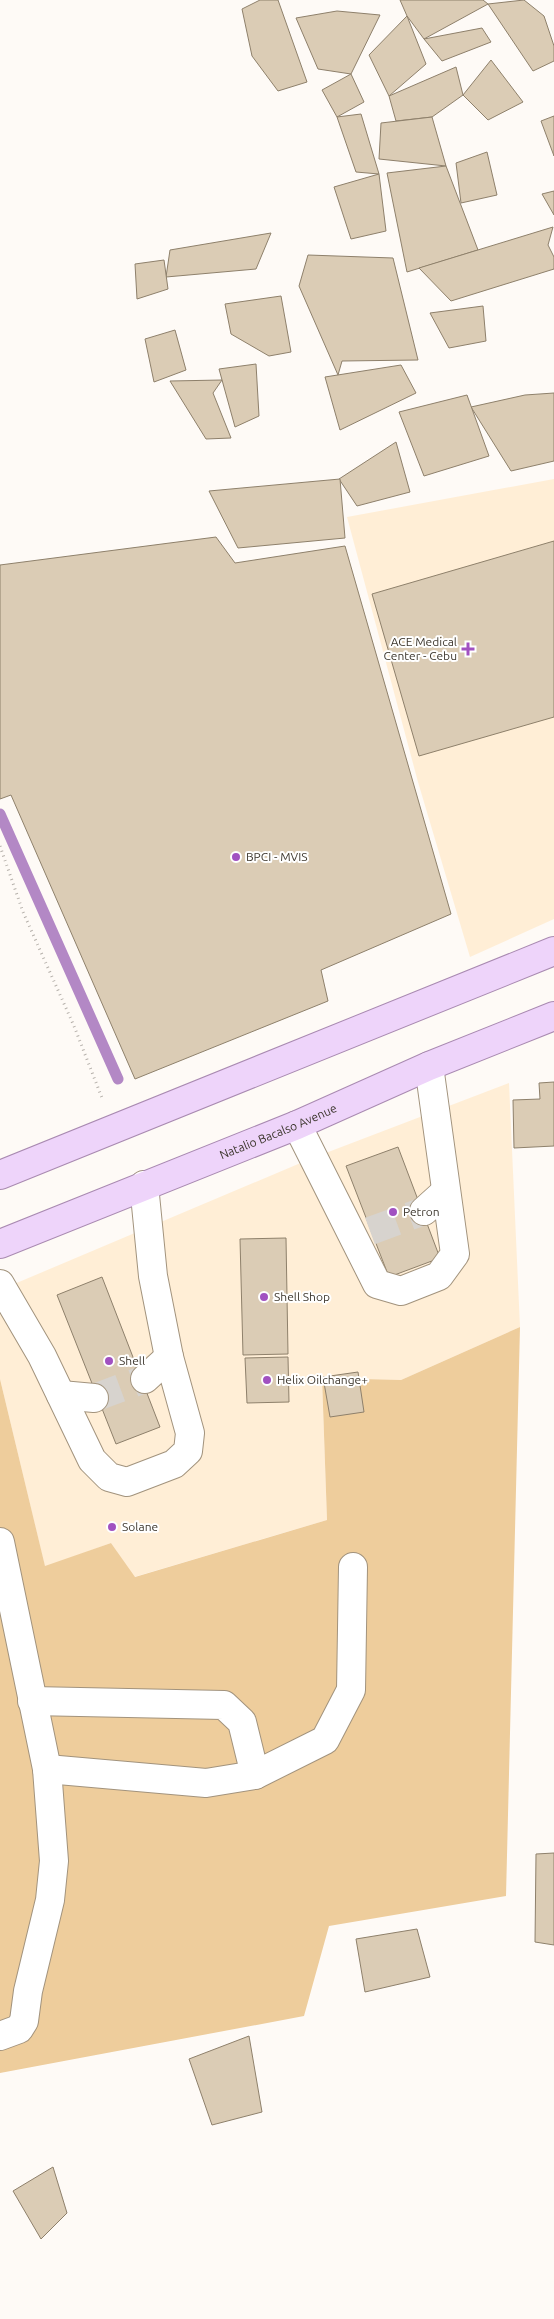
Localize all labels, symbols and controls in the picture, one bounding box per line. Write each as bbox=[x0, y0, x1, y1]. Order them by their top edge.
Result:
place label: ACE Medical Center - Cebu bbox=[384, 635, 457, 662]
marker: ACE Medical Center - Cebu bbox=[461, 642, 475, 656]
place label: BPCI - MVIS bbox=[246, 850, 308, 863]
marker: BPCI - MVIS bbox=[230, 851, 242, 863]
street label: Natalio Bacalso Avenue bbox=[218, 1101, 339, 1161]
place label: Petron bbox=[403, 1205, 440, 1218]
marker: Petron bbox=[387, 1206, 399, 1218]
place label: Shell Shop bbox=[274, 1290, 330, 1303]
marker: Shell Shop bbox=[258, 1291, 270, 1303]
place label: Shell bbox=[119, 1354, 145, 1367]
marker: Shell bbox=[103, 1355, 115, 1367]
place label: Helix Oilchange+ bbox=[277, 1373, 368, 1386]
marker: Helix Oilchange+ bbox=[261, 1374, 273, 1386]
place label: Solane bbox=[122, 1520, 158, 1533]
marker: Solane bbox=[106, 1521, 118, 1533]

